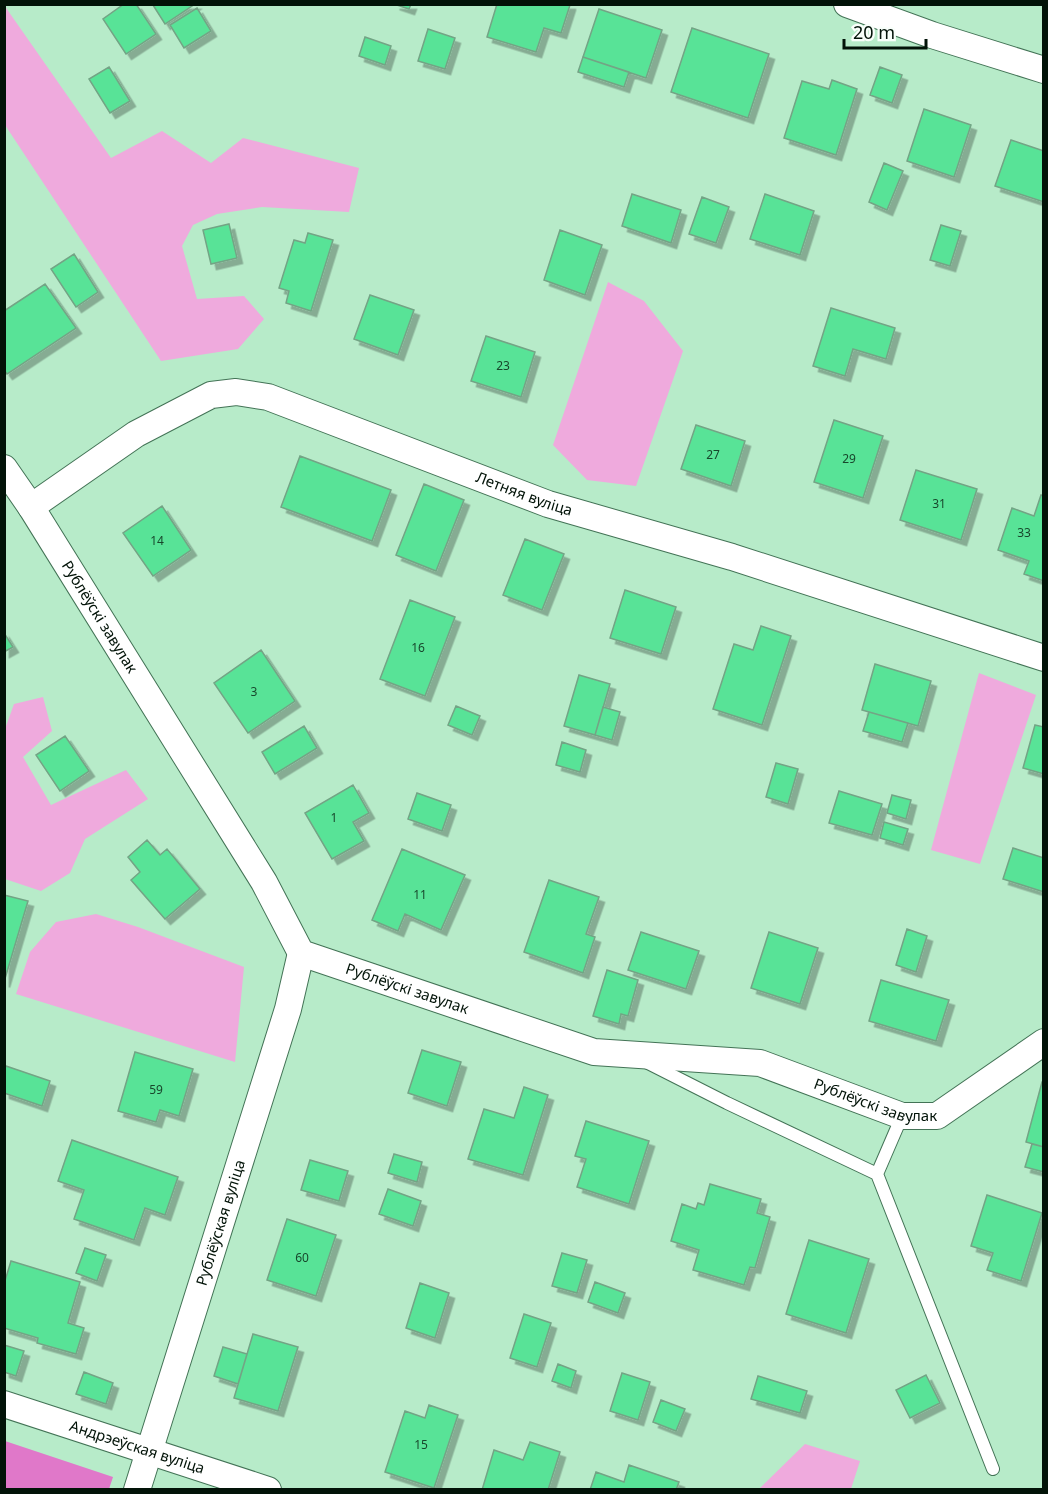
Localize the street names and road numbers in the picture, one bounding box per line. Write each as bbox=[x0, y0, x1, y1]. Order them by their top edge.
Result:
street label: Летняя вуліца bbox=[473, 466, 575, 520]
street label: Рублёўскі завулак bbox=[58, 557, 143, 676]
street label: Рублёўскі завулак bbox=[343, 958, 472, 1018]
street label: Рублёўскі завулак bbox=[811, 1073, 937, 1126]
street label: Рублёўская вуліца bbox=[191, 1157, 249, 1288]
street label: Андрэеўская вуліца bbox=[67, 1415, 207, 1478]

